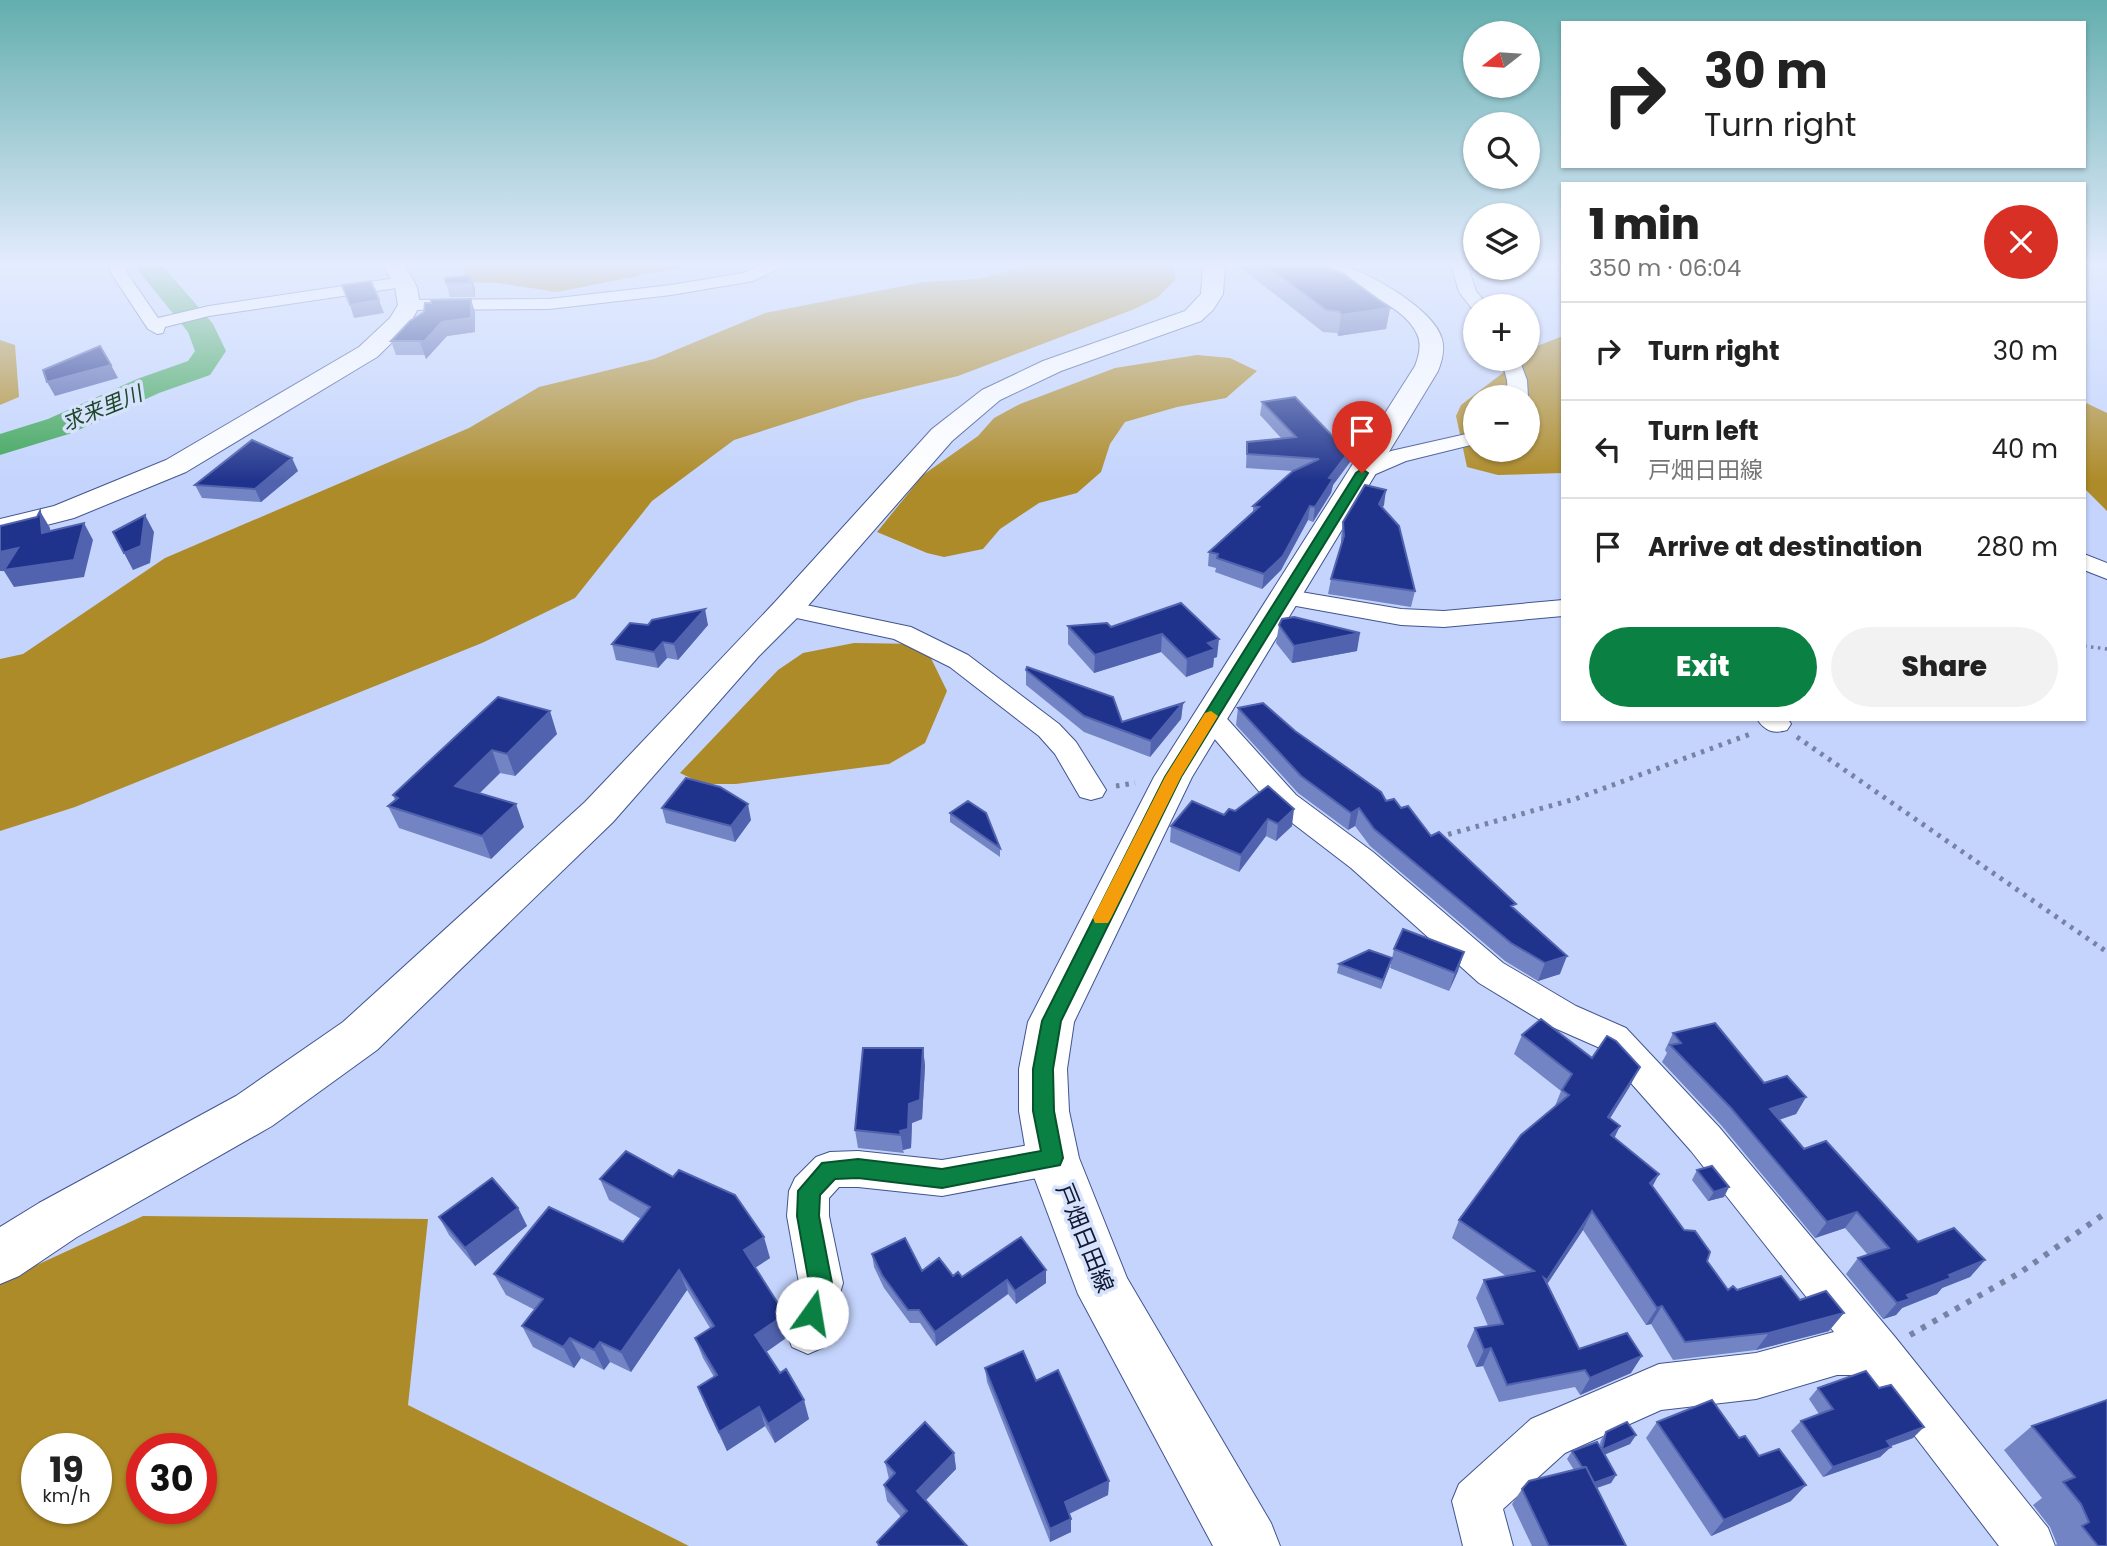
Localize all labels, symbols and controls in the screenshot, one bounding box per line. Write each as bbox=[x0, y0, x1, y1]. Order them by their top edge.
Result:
north arrow bbox=[1463, 21, 1540, 98]
map controls bbox=[1463, 21, 1540, 462]
text: 30 m bbox=[1704, 37, 1828, 105]
icon: right bbox=[1589, 49, 1680, 140]
text: Turn right bbox=[1704, 102, 1856, 147]
button: search bbox=[1463, 112, 1540, 189]
text: 1 min bbox=[1589, 195, 1700, 254]
button: layers bbox=[1463, 203, 1540, 280]
button: close bbox=[1984, 205, 2058, 279]
text: 350 m · 06:04 bbox=[1589, 252, 1741, 284]
button: + bbox=[1463, 294, 1540, 371]
icon: right bbox=[1589, 332, 1627, 370]
text: Turn right bbox=[1648, 333, 1780, 369]
text: 30 m bbox=[1993, 333, 2058, 369]
water label: 求来里川 bbox=[58, 378, 148, 437]
button: − bbox=[1463, 385, 1540, 462]
pin bbox=[1332, 401, 1392, 473]
icon: arrive bbox=[1343, 412, 1381, 450]
text: Turn left bbox=[1648, 413, 1759, 449]
icon: left bbox=[1589, 430, 1627, 468]
text: 40 m bbox=[1992, 431, 2058, 467]
text: 戸畑日田線 bbox=[1648, 454, 1763, 486]
icon: arrive bbox=[1589, 528, 1627, 566]
text: Arrive at destination bbox=[1648, 529, 1923, 565]
text: 280 m bbox=[1977, 529, 2058, 565]
button: Exit bbox=[1589, 627, 1817, 707]
button: Share bbox=[1831, 627, 2058, 707]
street label: 戸畑日田線 bbox=[1049, 1179, 1121, 1297]
position arrow bbox=[775, 1276, 849, 1350]
speed limit sign: 30 bbox=[126, 1433, 217, 1524]
text: 19 bbox=[49, 1445, 84, 1494]
text: km/h bbox=[43, 1483, 90, 1508]

